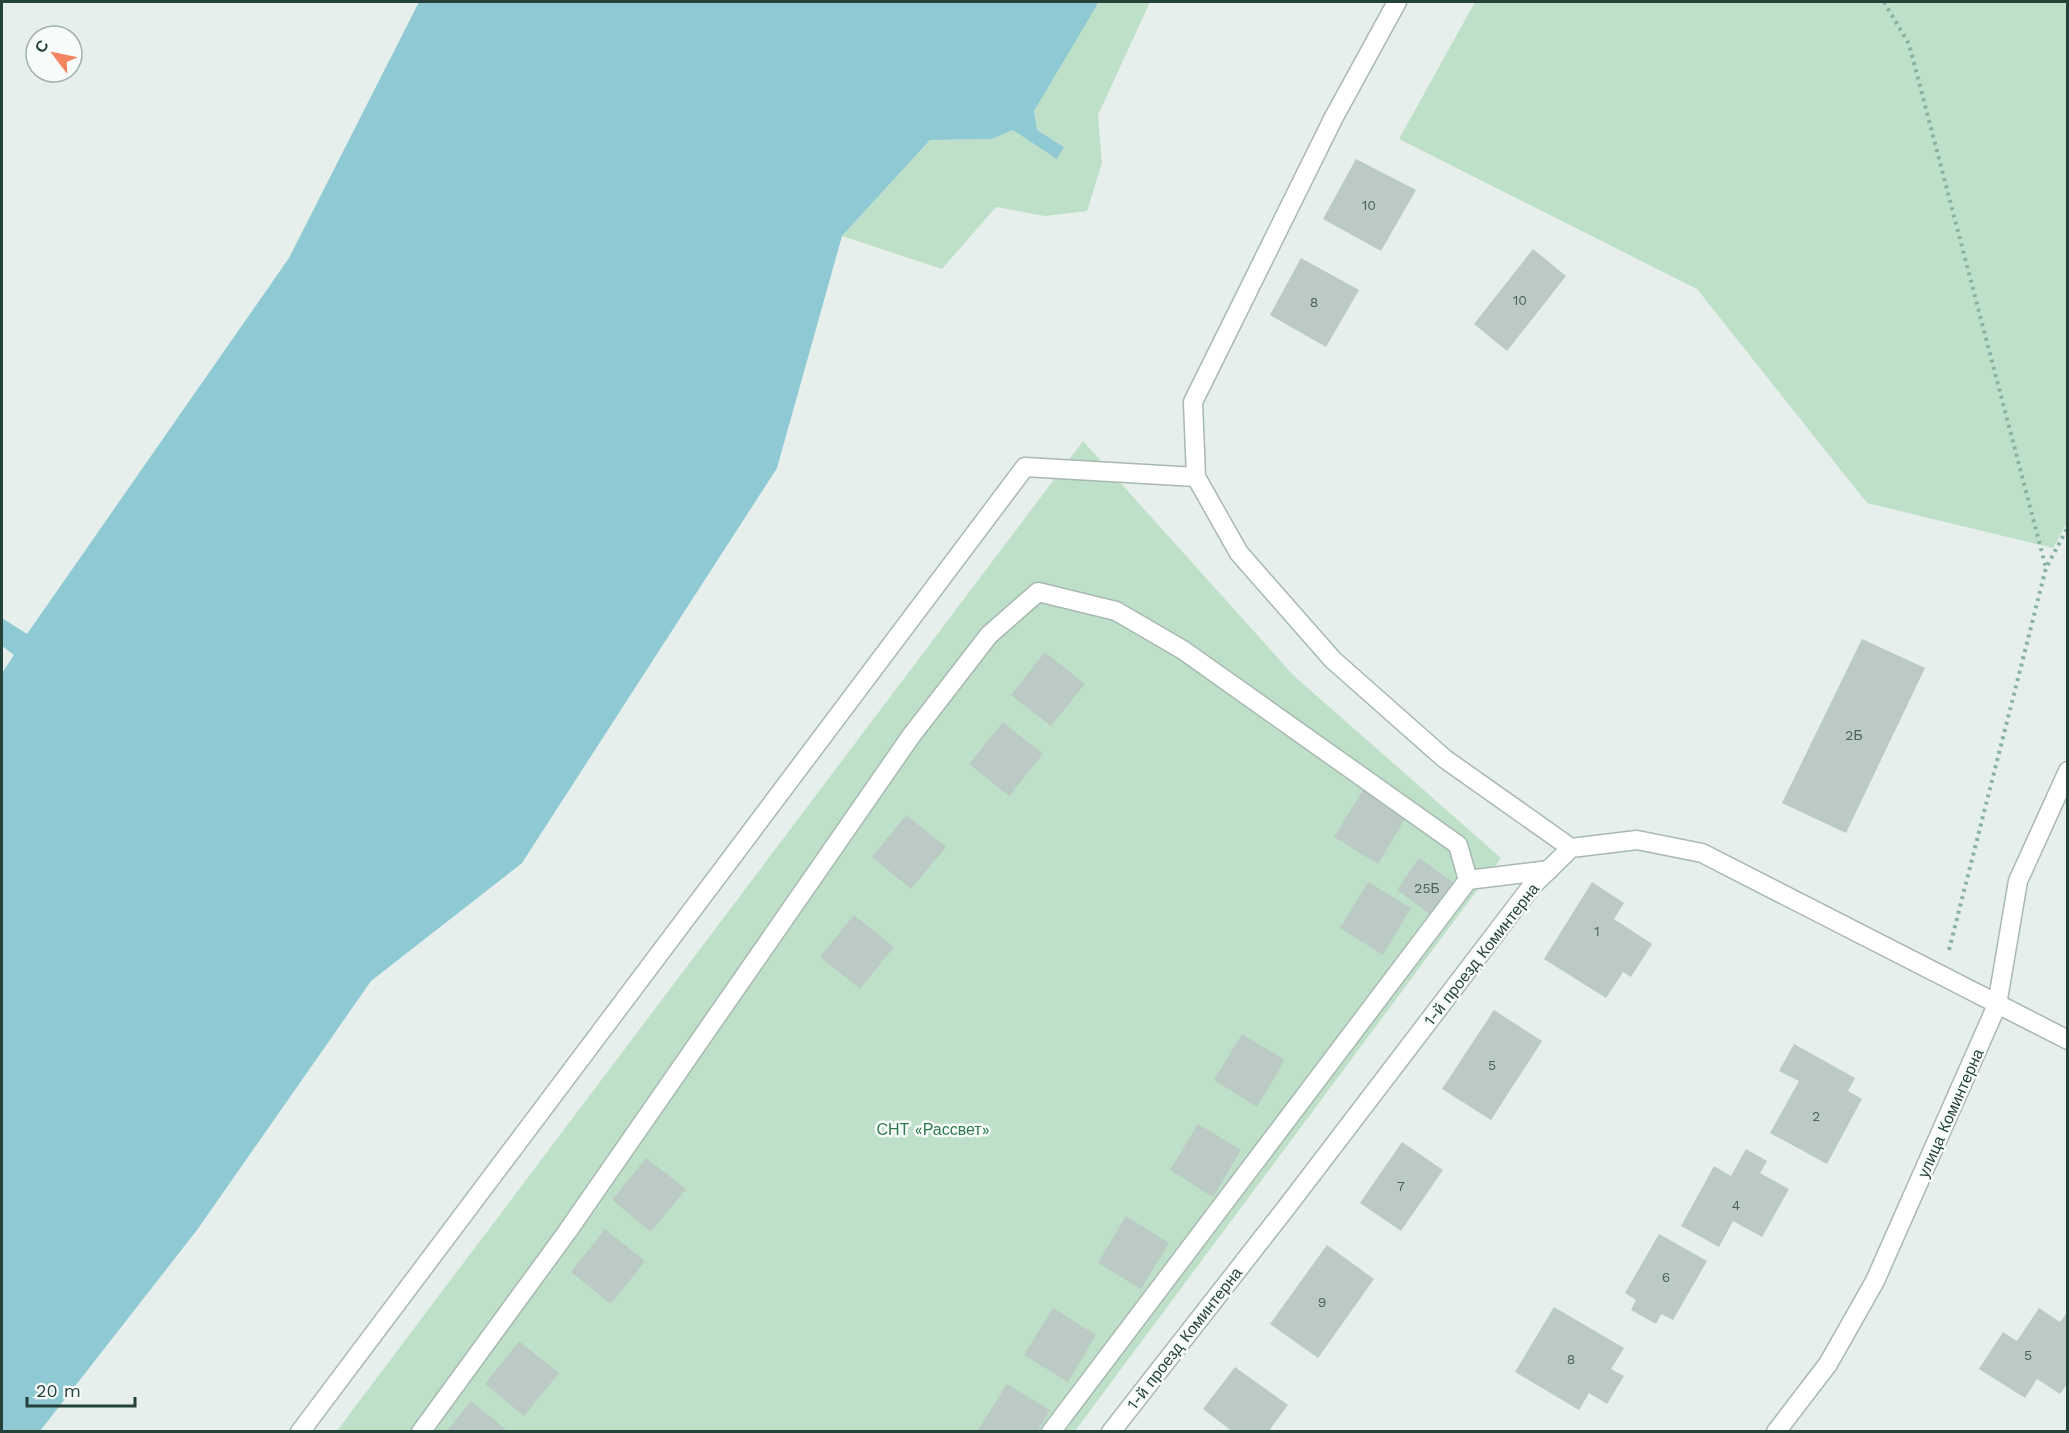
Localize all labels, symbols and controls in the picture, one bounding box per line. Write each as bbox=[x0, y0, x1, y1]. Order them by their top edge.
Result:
north arrow bbox=[24, 24, 84, 84]
text: С bbox=[31, 36, 53, 56]
house number: 10 bbox=[1362, 197, 1376, 213]
house number: 10 bbox=[1513, 292, 1527, 308]
house number: 8 bbox=[1310, 294, 1318, 310]
house number: 2Б bbox=[1845, 727, 1863, 743]
street label: 1-й проезд Коминтерна bbox=[1420, 879, 1543, 1029]
house number: 25Б bbox=[1414, 880, 1440, 896]
house number: 1 bbox=[1594, 923, 1600, 939]
street label: улица Коминтерна bbox=[1913, 1046, 1987, 1181]
house number: 5 bbox=[1488, 1057, 1496, 1073]
house number: 2 bbox=[1812, 1108, 1820, 1124]
park label: СНТ «Рассвет» bbox=[876, 1120, 990, 1139]
house number: 7 bbox=[1397, 1178, 1405, 1194]
house number: 4 bbox=[1732, 1197, 1740, 1213]
street label: 1-й проезд Коминтерна bbox=[1123, 1263, 1246, 1413]
house number: 6 bbox=[1662, 1269, 1670, 1285]
house number: 9 bbox=[1318, 1294, 1326, 1310]
house number: 5 bbox=[2024, 1347, 2032, 1363]
house number: 8 bbox=[1567, 1351, 1575, 1367]
scale bar bbox=[27, 1370, 135, 1408]
text: 20 m bbox=[36, 1380, 81, 1401]

